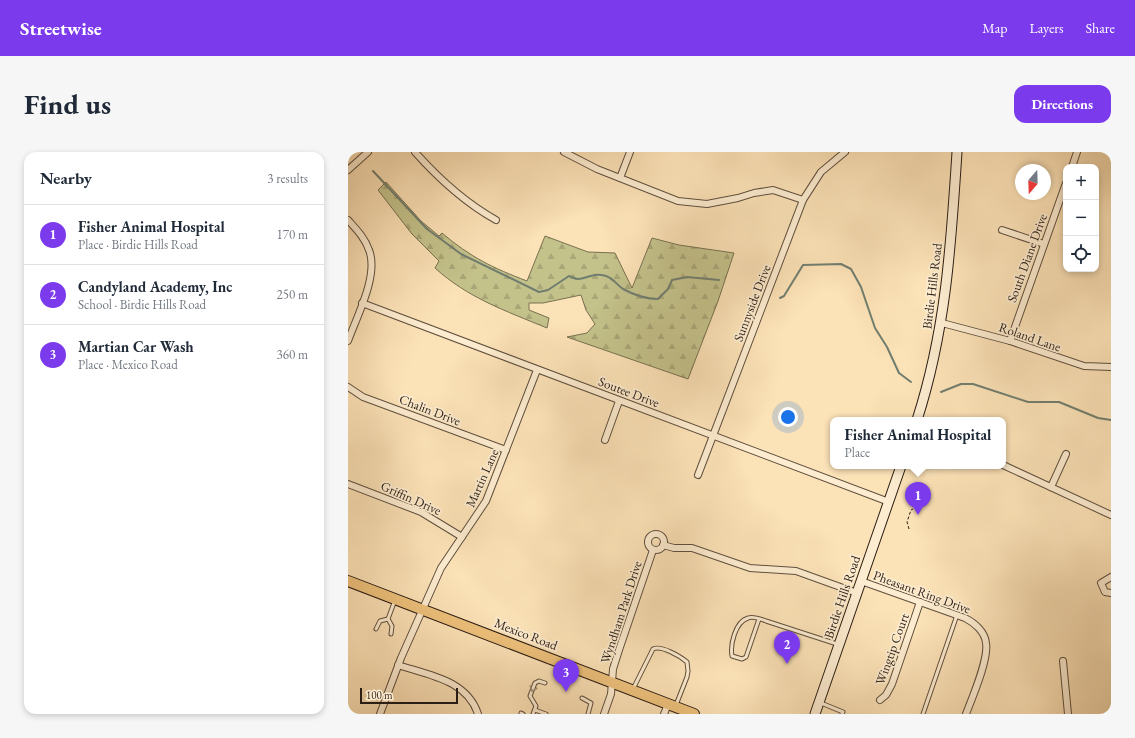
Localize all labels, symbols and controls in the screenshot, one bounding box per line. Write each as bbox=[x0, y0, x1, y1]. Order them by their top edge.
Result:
text: Streetwise bbox=[20, 16, 102, 41]
text: Map bbox=[982, 19, 1007, 37]
text: Layers bbox=[1029, 19, 1064, 37]
text: Share bbox=[1086, 19, 1115, 37]
button: Directions bbox=[1014, 85, 1111, 123]
text: Find us bbox=[24, 86, 111, 122]
north arrow bbox=[1015, 164, 1051, 200]
map controls bbox=[1063, 164, 1099, 272]
button: + bbox=[1063, 164, 1099, 200]
text: Nearby bbox=[40, 167, 92, 189]
text: 3 results bbox=[267, 170, 308, 187]
button: − bbox=[1063, 200, 1099, 236]
street label: South Diane Drive bbox=[1003, 211, 1051, 305]
text: Fisher Animal Hospital bbox=[78, 217, 225, 236]
text: 1 bbox=[50, 226, 56, 243]
text: 170 m bbox=[277, 226, 308, 243]
text: Place · Birdie Hills Road bbox=[78, 236, 198, 253]
button: locate bbox=[1063, 236, 1099, 272]
street label: Birdie Hills Road bbox=[918, 242, 946, 330]
street label: Sunnyside Drive bbox=[730, 262, 774, 344]
text: Candyland Academy, Inc bbox=[78, 277, 232, 296]
text: 2 bbox=[50, 286, 56, 303]
text: 250 m bbox=[277, 286, 308, 303]
text: School · Birdie Hills Road bbox=[78, 296, 206, 313]
street label: Roland Lane bbox=[997, 318, 1063, 356]
text: Martian Car Wash bbox=[78, 337, 194, 356]
text: 3 bbox=[50, 346, 56, 363]
text: 360 m bbox=[277, 346, 308, 363]
text: Place · Mexico Road bbox=[78, 356, 178, 373]
street label: Soutee Drive bbox=[596, 373, 662, 411]
street label: Chalin Drive bbox=[397, 390, 463, 430]
your location bbox=[778, 407, 798, 427]
popup bbox=[830, 417, 1006, 469]
text: Fisher Animal Hospital bbox=[845, 425, 991, 444]
text: Place bbox=[845, 444, 870, 461]
street label: Martin Lane bbox=[462, 446, 502, 510]
street label: Griffin Drive bbox=[378, 477, 444, 519]
pin: 1 bbox=[905, 482, 931, 515]
street label: Birdie Hills Road bbox=[820, 553, 864, 641]
street label: Wyndham Park Drive bbox=[596, 559, 646, 665]
street label: Pheasant Ring Drive bbox=[871, 567, 973, 617]
street label: Wingtip Court bbox=[871, 611, 913, 687]
street label: Mexico Road bbox=[492, 614, 560, 654]
pin: 2 bbox=[774, 631, 800, 664]
pin: 3 bbox=[553, 659, 579, 692]
scale bar bbox=[360, 686, 458, 705]
one-way arrow bbox=[529, 686, 537, 693]
text: 100 m bbox=[366, 688, 393, 702]

